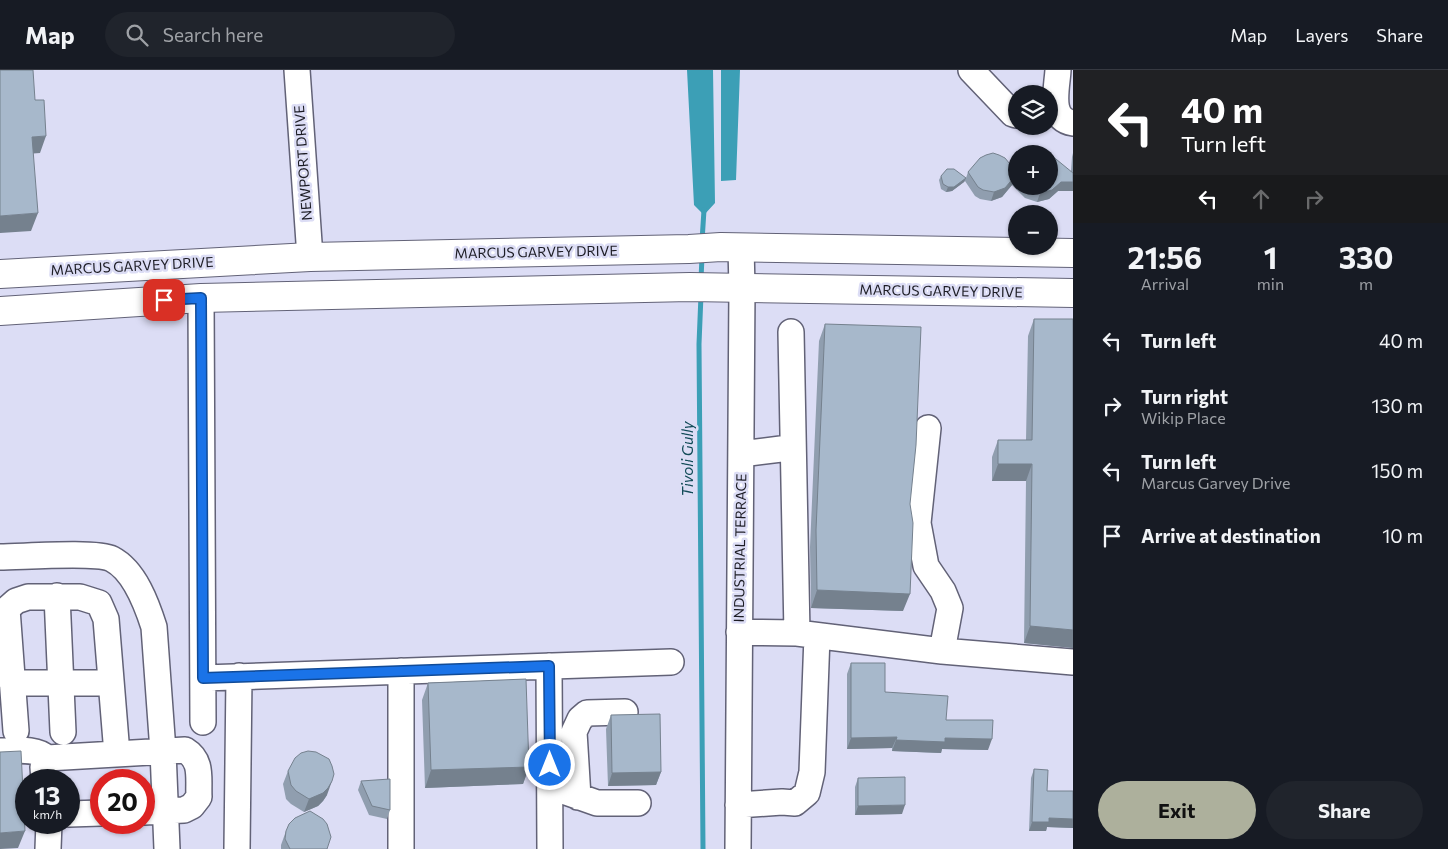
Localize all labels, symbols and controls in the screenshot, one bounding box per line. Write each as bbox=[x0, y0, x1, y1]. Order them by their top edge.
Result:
search box bbox=[105, 12, 455, 57]
text: Map bbox=[25, 20, 75, 49]
icon: search bbox=[123, 21, 151, 49]
text: Search here bbox=[163, 23, 263, 46]
text: Map bbox=[1230, 24, 1267, 46]
text: Layers bbox=[1295, 24, 1348, 46]
text: Share bbox=[1376, 24, 1423, 46]
map controls bbox=[1008, 85, 1058, 255]
button: layers bbox=[1008, 85, 1058, 135]
text: 40 m bbox=[1181, 87, 1263, 130]
icon: left bbox=[1098, 90, 1163, 155]
street label: NEWPORT DRIVE bbox=[290, 105, 315, 221]
text: Turn left bbox=[1181, 130, 1266, 157]
button: + bbox=[1008, 145, 1058, 195]
icon: left bbox=[1194, 185, 1222, 213]
icon: ahead bbox=[1247, 185, 1275, 213]
icon: right bbox=[1300, 185, 1328, 213]
button: − bbox=[1008, 205, 1058, 255]
text: 21:56 bbox=[1128, 238, 1202, 275]
text: 1 bbox=[1264, 238, 1277, 275]
text: 330 bbox=[1339, 238, 1393, 275]
street label: MARCUS GARVEY DRIVE bbox=[454, 242, 618, 261]
street label: MARCUS GARVEY DRIVE bbox=[50, 253, 214, 278]
text: Arrival bbox=[1141, 274, 1189, 293]
text: min bbox=[1257, 274, 1284, 293]
text: m bbox=[1359, 274, 1373, 293]
pin bbox=[143, 279, 185, 321]
street label: MARCUS GARVEY DRIVE bbox=[859, 281, 1023, 300]
icon: arrive bbox=[150, 286, 178, 314]
icon: left bbox=[1098, 327, 1126, 355]
text: Turn left bbox=[1141, 329, 1216, 352]
text: 40 m bbox=[1379, 329, 1423, 352]
text: Turn right bbox=[1141, 385, 1228, 408]
icon: right bbox=[1098, 392, 1126, 420]
text: 130 m bbox=[1371, 394, 1423, 417]
text: Wikip Place bbox=[1141, 408, 1226, 427]
water label: Tivoli Gully bbox=[678, 420, 696, 497]
text: Turn left bbox=[1141, 450, 1216, 473]
icon: left bbox=[1098, 457, 1126, 485]
text: 150 m bbox=[1371, 459, 1423, 482]
street label: INDUSTRIAL TERRACE bbox=[730, 473, 749, 623]
text: Marcus Garvey Drive bbox=[1141, 473, 1290, 492]
icon: arrive bbox=[1098, 522, 1126, 550]
text: Arrive at destination bbox=[1141, 524, 1321, 547]
text: 10 m bbox=[1382, 524, 1423, 547]
position arrow bbox=[523, 738, 575, 790]
speed limit sign: 20 bbox=[90, 769, 155, 834]
text: 13 bbox=[35, 780, 60, 810]
button: Exit bbox=[1098, 781, 1256, 839]
button: Share bbox=[1266, 781, 1423, 839]
text: km/h bbox=[33, 807, 62, 821]

